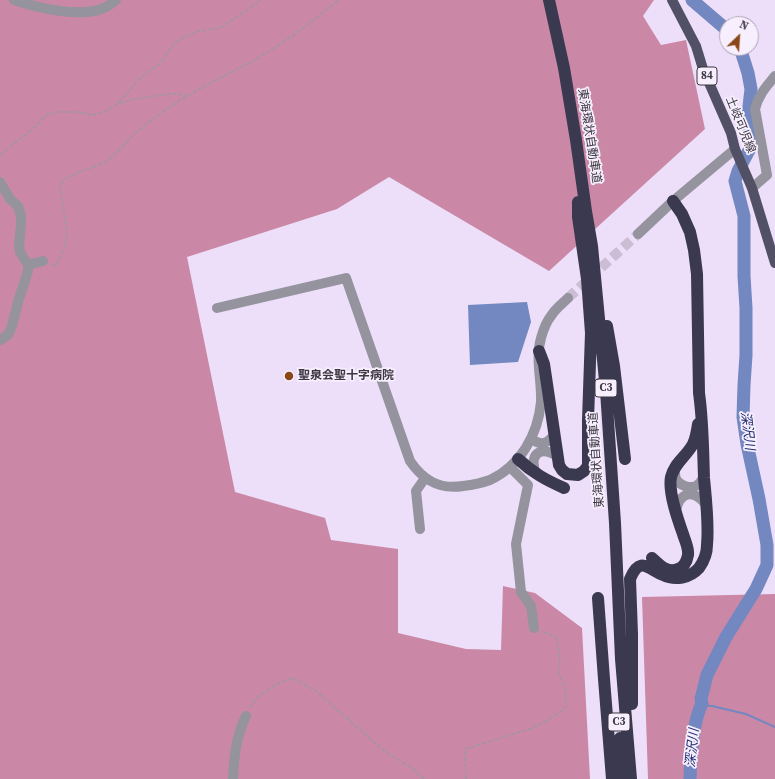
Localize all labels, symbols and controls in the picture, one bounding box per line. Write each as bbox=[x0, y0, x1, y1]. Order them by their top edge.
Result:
north arrow bbox=[719, 16, 759, 56]
text: N bbox=[737, 17, 751, 34]
road number: 84 bbox=[697, 67, 717, 85]
street label: 東海環状自動車道 bbox=[574, 87, 604, 185]
street label: 土岐可児線 bbox=[722, 94, 758, 156]
place label: 聖泉会聖十字病院 bbox=[298, 369, 394, 383]
marker: 聖泉会聖十字病院 bbox=[283, 370, 295, 382]
road number: C3 bbox=[595, 379, 617, 397]
water label: 深沢川 bbox=[737, 411, 757, 451]
street label: 東海環状自動車道 bbox=[586, 412, 608, 508]
road number: C3 bbox=[608, 713, 630, 731]
water label: 深沢川 bbox=[683, 728, 703, 768]

